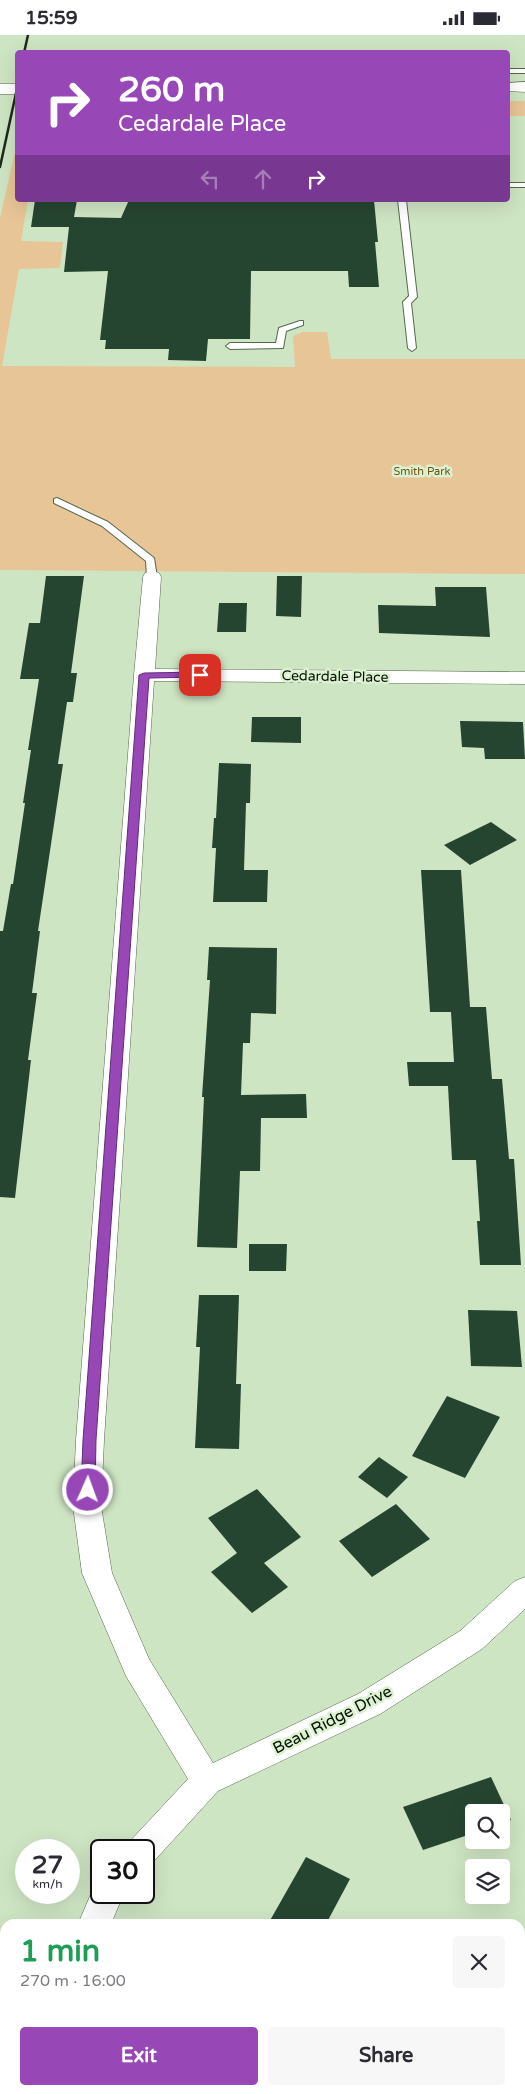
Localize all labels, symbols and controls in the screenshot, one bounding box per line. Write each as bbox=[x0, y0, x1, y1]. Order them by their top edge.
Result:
text: 15:59 bbox=[25, 7, 78, 29]
text: 260 m bbox=[118, 69, 225, 111]
icon: right bbox=[35, 70, 100, 135]
text: Cedardale Place bbox=[118, 111, 286, 137]
icon: left bbox=[196, 165, 224, 193]
icon: ahead bbox=[249, 165, 277, 193]
icon: right bbox=[302, 165, 330, 193]
park label: Smith Park bbox=[394, 465, 450, 478]
pin bbox=[179, 654, 221, 696]
icon: arrive bbox=[186, 661, 214, 689]
street label: Cedardale Place bbox=[281, 667, 389, 686]
position arrow bbox=[61, 1463, 113, 1515]
street label: Beau Ridge Drive bbox=[270, 1681, 395, 1759]
map controls bbox=[465, 1804, 510, 1904]
button: search bbox=[465, 1804, 510, 1849]
speed limit sign: 30 bbox=[90, 1839, 155, 1904]
text: 27 bbox=[32, 1850, 63, 1880]
button: layers bbox=[465, 1859, 510, 1904]
text: km/h bbox=[32, 1877, 63, 1891]
text: 1 min bbox=[20, 1933, 100, 1970]
button: close bbox=[453, 1936, 505, 1988]
text: 270 m · 16:00 bbox=[20, 1971, 126, 1991]
button: Exit bbox=[20, 2027, 258, 2085]
button: Share bbox=[268, 2027, 505, 2085]

